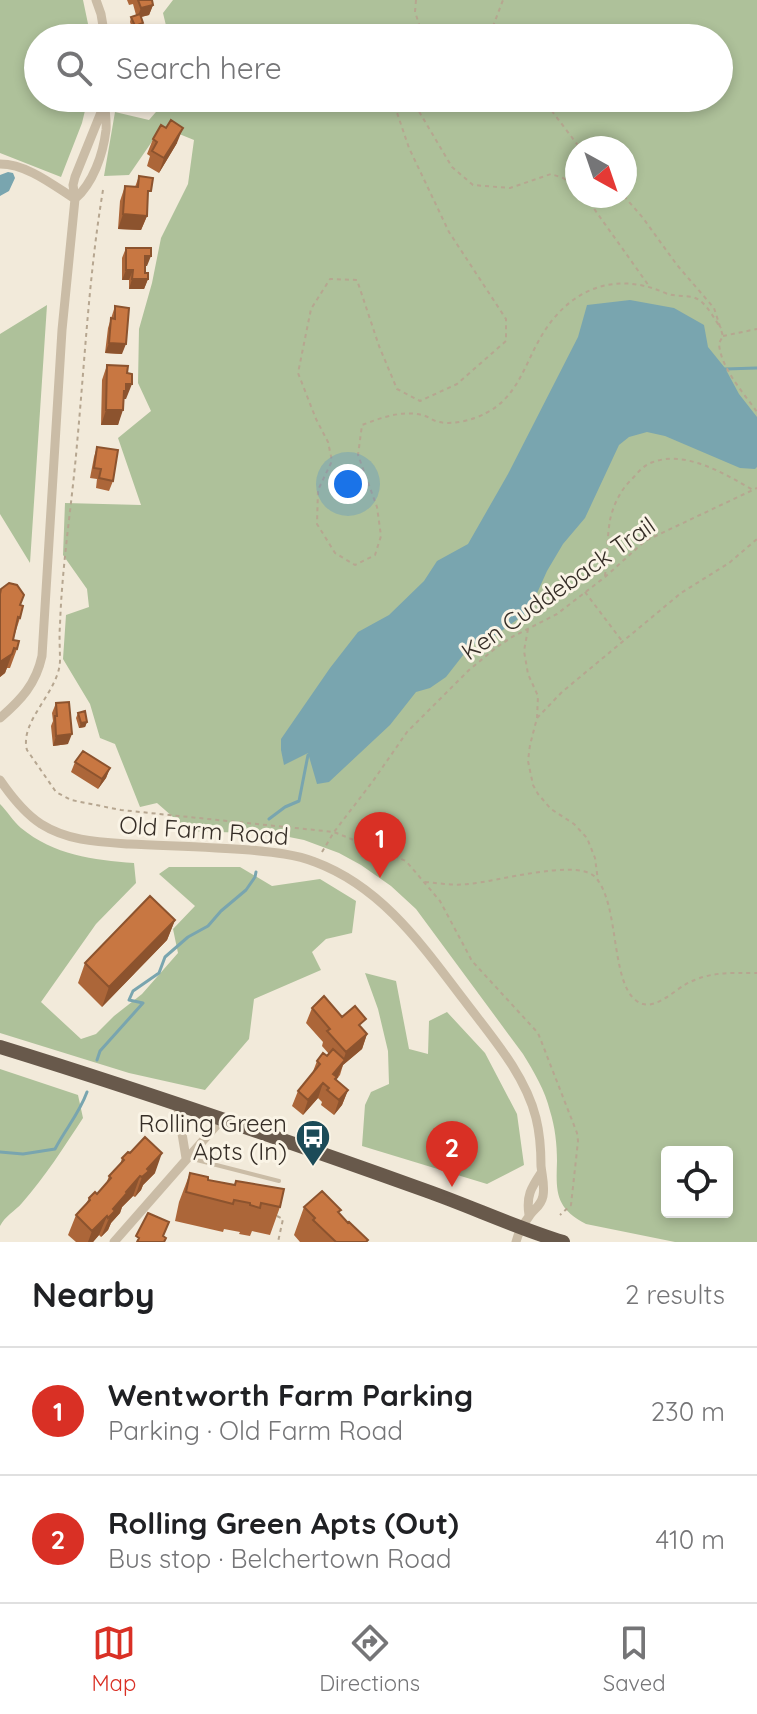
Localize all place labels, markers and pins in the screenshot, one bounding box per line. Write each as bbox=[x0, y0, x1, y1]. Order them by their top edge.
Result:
pin: 1 bbox=[354, 812, 406, 878]
place label: Rolling Green Apts (In) bbox=[139, 1108, 287, 1166]
bus stop icon: Rolling Green Apts (In) bbox=[294, 1118, 332, 1168]
pin: 2 bbox=[426, 1121, 478, 1187]

